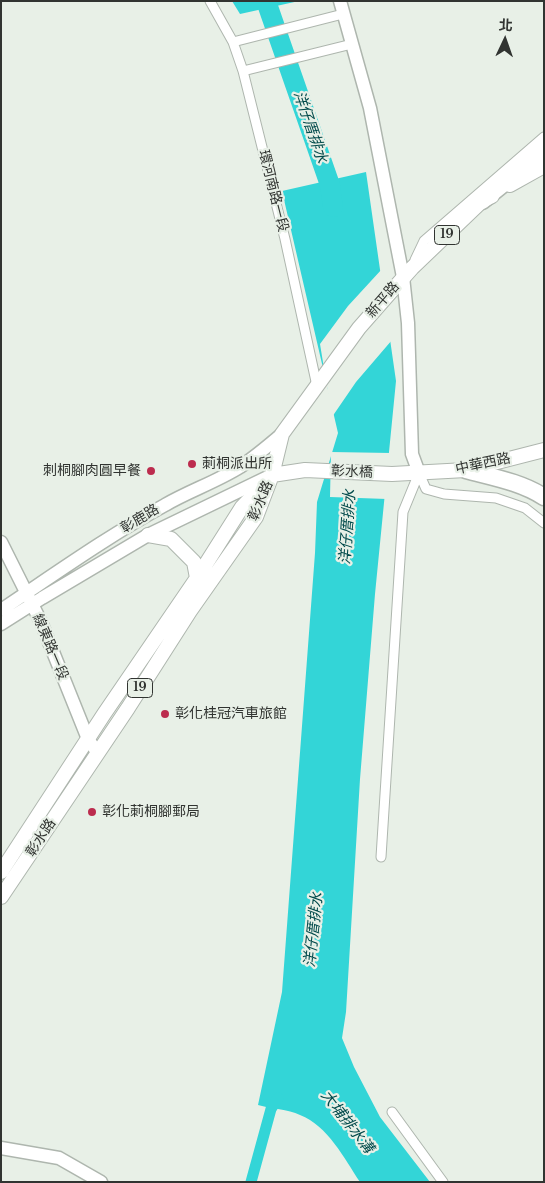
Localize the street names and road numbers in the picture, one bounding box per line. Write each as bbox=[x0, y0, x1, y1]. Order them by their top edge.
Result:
street label: 環河南路一段 bbox=[255, 148, 291, 234]
road number: 19 bbox=[434, 226, 460, 244]
street label: 新平路 bbox=[363, 279, 403, 321]
street label: 中華西路 bbox=[454, 450, 512, 478]
street label: 彰水橋 bbox=[331, 463, 373, 481]
street label: 彰水路 bbox=[245, 478, 277, 524]
street label: 彰鹿路 bbox=[118, 501, 162, 537]
street label: 線東路一段 bbox=[29, 612, 71, 682]
road number: 19 bbox=[128, 678, 152, 698]
street label: 彰水路 bbox=[23, 816, 59, 860]

